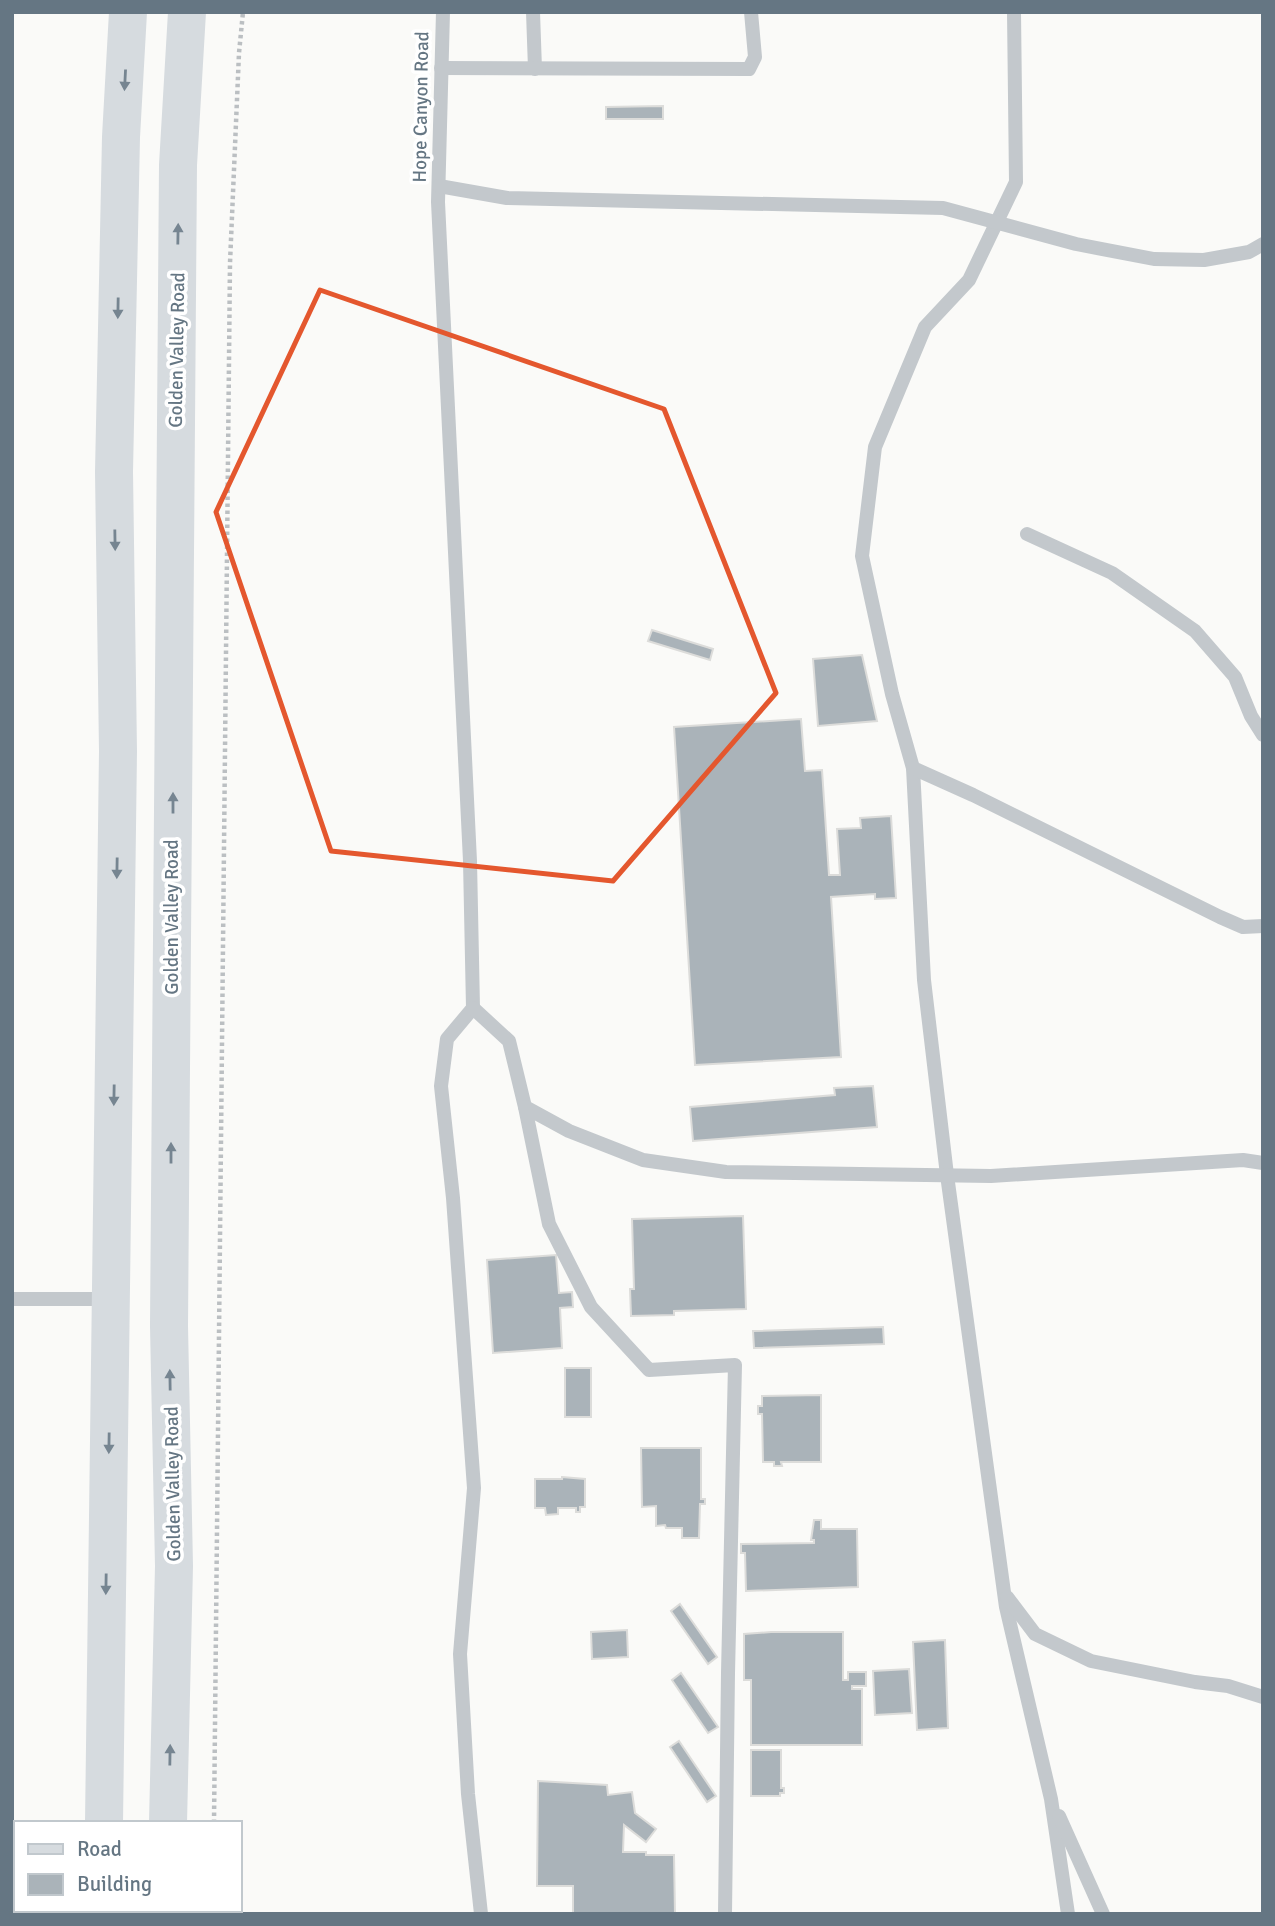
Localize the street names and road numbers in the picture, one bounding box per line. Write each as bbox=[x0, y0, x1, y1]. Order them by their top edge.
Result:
street label: Hope Canyon Road bbox=[408, 31, 434, 183]
street label: Golden Valley Road bbox=[164, 272, 190, 428]
street label: Golden Valley Road bbox=[160, 839, 184, 995]
street label: Golden Valley Road bbox=[160, 1406, 186, 1562]

